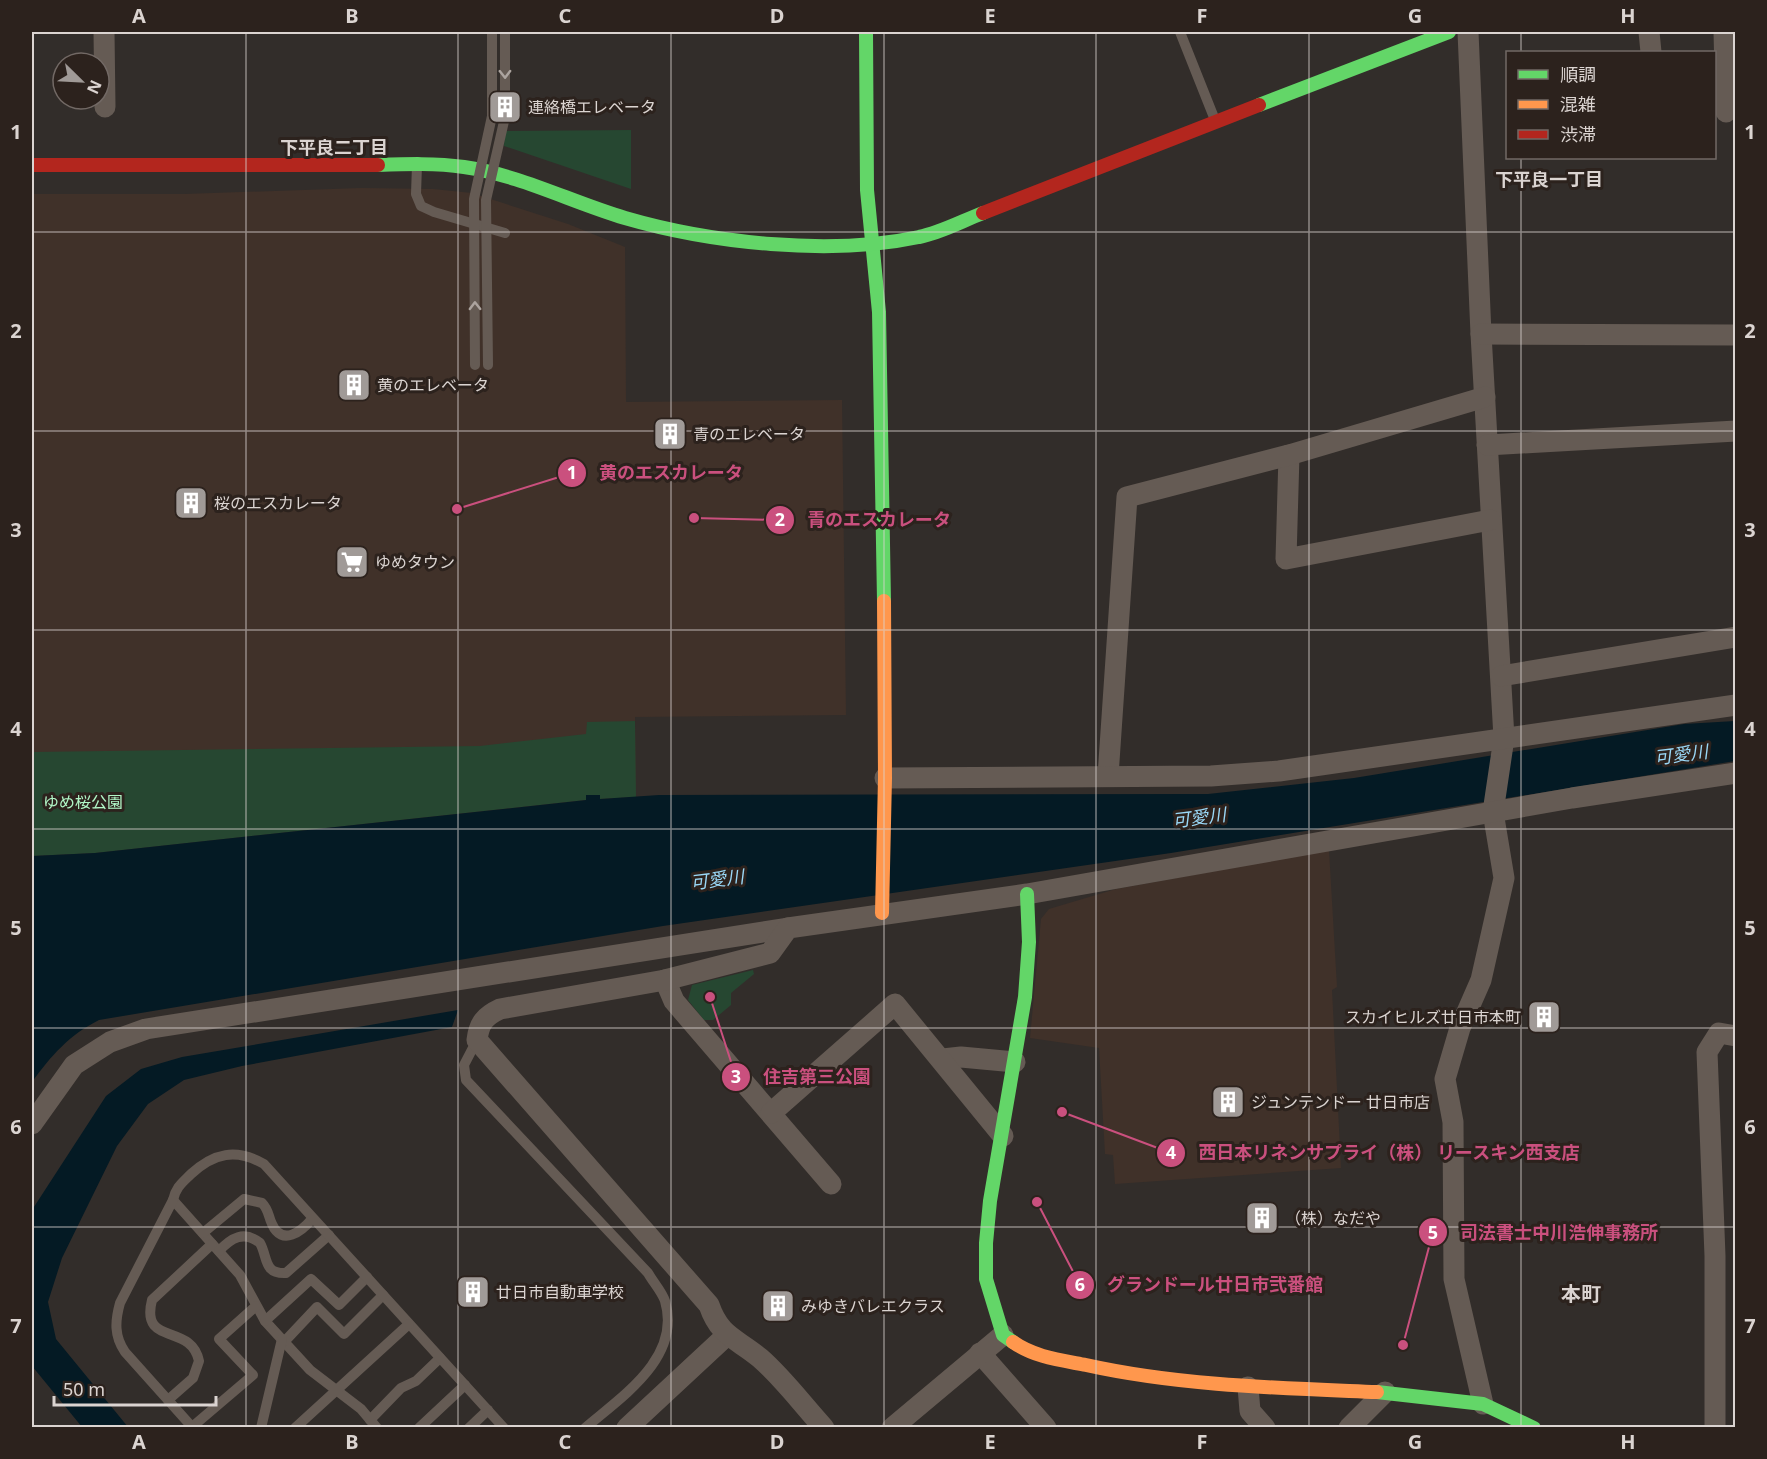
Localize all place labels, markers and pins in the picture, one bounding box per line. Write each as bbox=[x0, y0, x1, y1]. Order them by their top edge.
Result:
building icon: 連絡橋エレベータ bbox=[487, 89, 523, 125]
place label: 連絡橋エレベータ bbox=[528, 96, 656, 118]
building icon: 黄のエレベータ bbox=[336, 367, 372, 403]
place label: 黄のエレベータ bbox=[377, 374, 489, 396]
building icon: 青のエレベータ bbox=[652, 416, 688, 452]
place label: 青のエレベータ bbox=[693, 423, 805, 445]
callout: 黄のエスカレータ bbox=[557, 455, 755, 491]
building icon: 桜のエスカレータ bbox=[173, 485, 209, 521]
place label: 桜のエスカレータ bbox=[214, 492, 342, 514]
callout: 青のエスカレータ bbox=[765, 502, 963, 538]
supermarket icon: ゆめタウン bbox=[334, 544, 370, 580]
place label: ゆめタウン bbox=[375, 551, 455, 573]
building icon: スカイヒルズ廿日市本町 bbox=[1526, 999, 1562, 1035]
place label: スカイヒルズ廿日市本町 bbox=[1345, 1006, 1521, 1028]
callout: 住吉第三公園 bbox=[721, 1059, 883, 1095]
building icon: ジュンテンドー 廿日市店 bbox=[1210, 1084, 1246, 1120]
place label: ジュンテンドー 廿日市店 bbox=[1251, 1091, 1430, 1113]
callout: 西日本リネンサプライ（株） リースキン西支店 bbox=[1156, 1135, 1592, 1171]
building icon: （株）なだや bbox=[1244, 1200, 1280, 1236]
place label: （株）なだや bbox=[1285, 1207, 1381, 1229]
callout: 司法書士中川浩伸事務所 bbox=[1418, 1214, 1670, 1250]
callout: グランドール廿日市弐番館 bbox=[1065, 1267, 1335, 1303]
building icon: 廿日市自動車学校 bbox=[455, 1274, 491, 1310]
place label: 廿日市自動車学校 bbox=[496, 1281, 624, 1303]
building icon: みゆきバレエクラス bbox=[760, 1288, 796, 1324]
place label: みゆきバレエクラス bbox=[801, 1295, 945, 1317]

